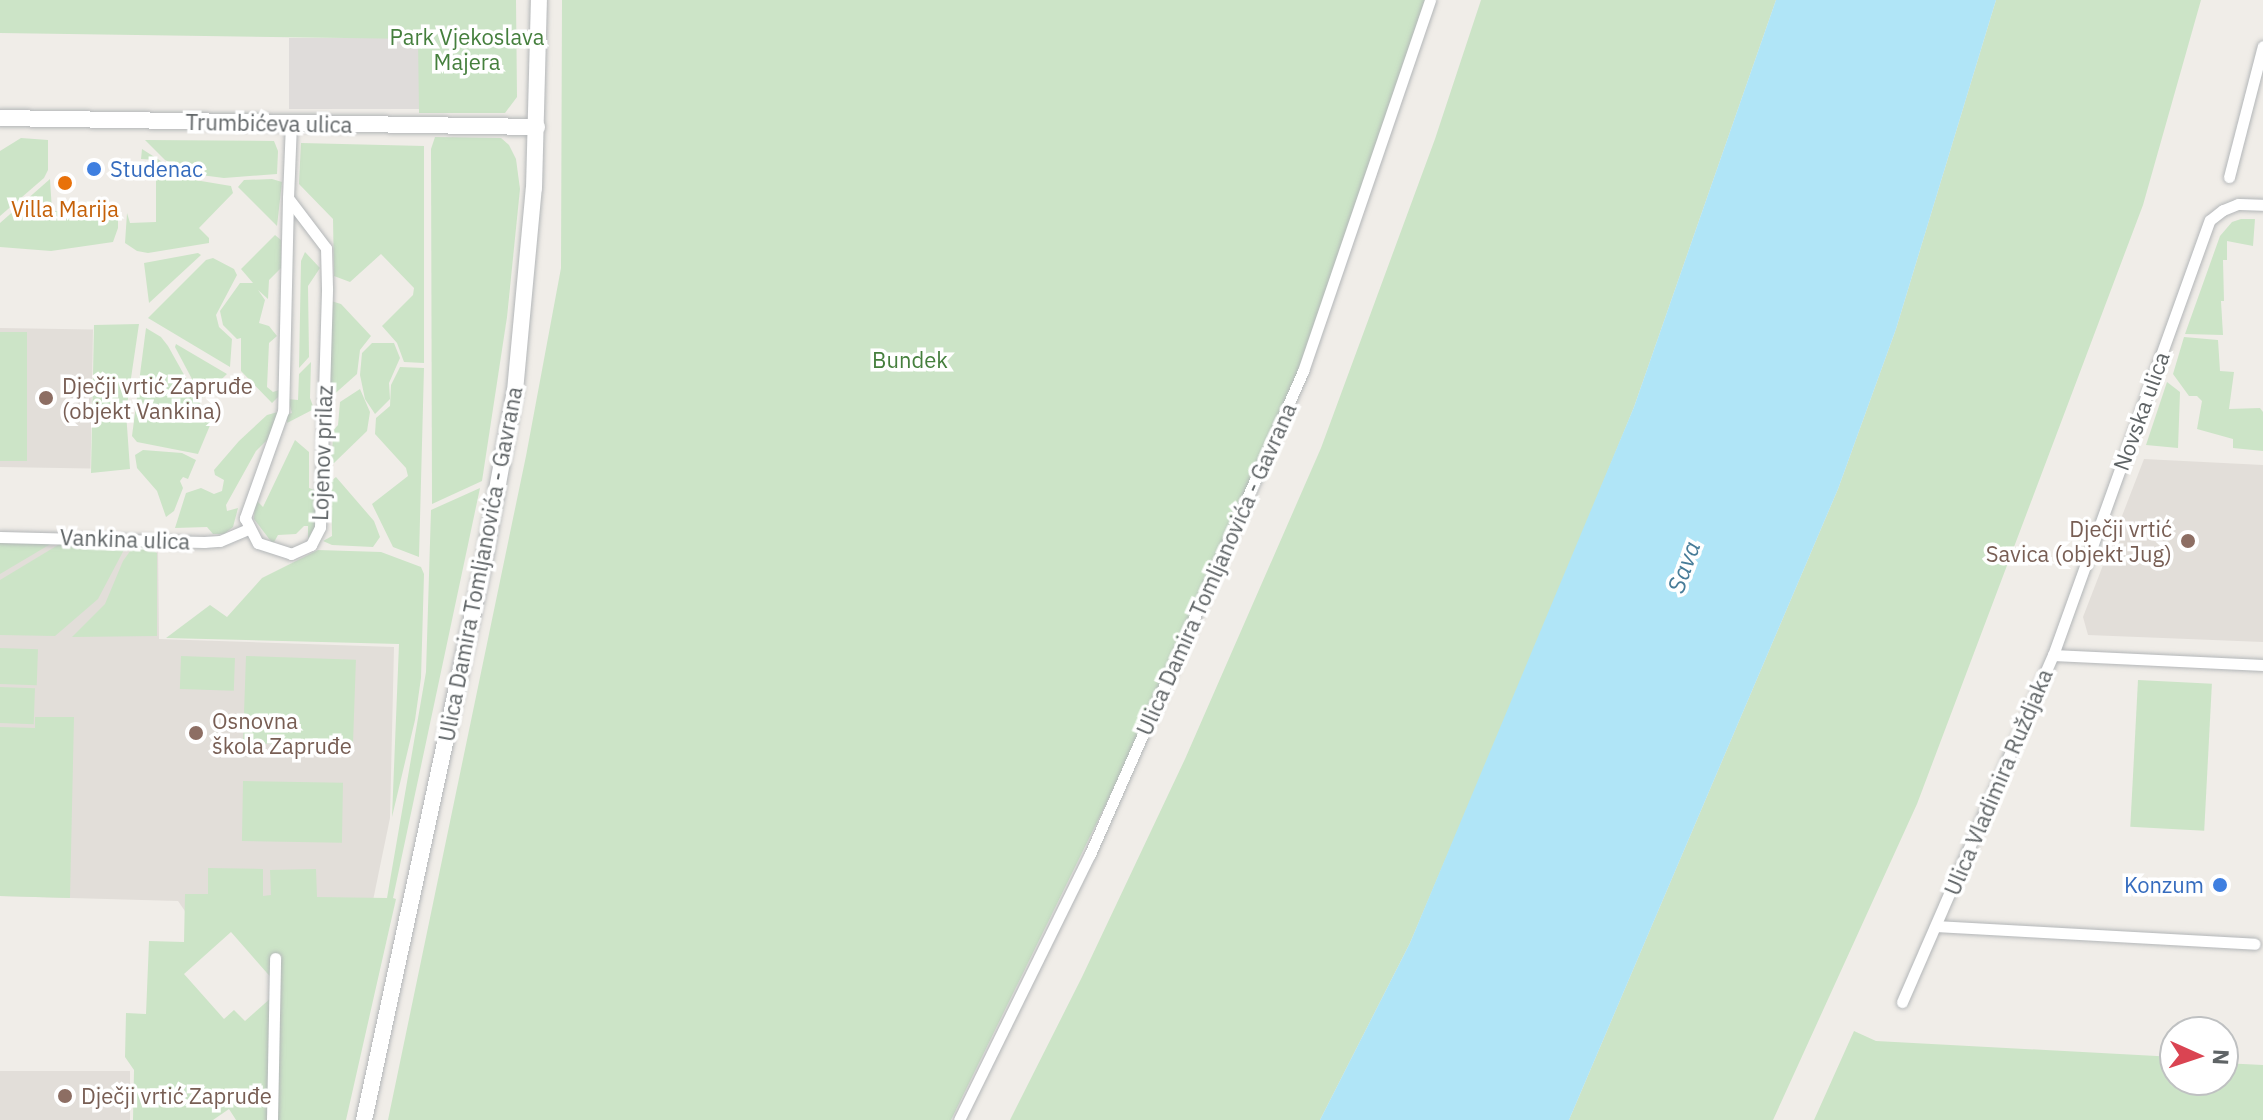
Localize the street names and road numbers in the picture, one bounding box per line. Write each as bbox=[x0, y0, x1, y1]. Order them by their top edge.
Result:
street label: Trumbićeva ulica bbox=[185, 108, 353, 138]
street label: Novska ulica bbox=[2107, 348, 2175, 474]
street label: Ulica Damira Tomljanovića - Gavrana bbox=[433, 384, 527, 744]
street label: Lojenov prilaz bbox=[306, 385, 338, 521]
street label: Ulica Damira Tomljanovića - Gavrana bbox=[1131, 399, 1301, 739]
street label: Vankina ulica bbox=[59, 524, 191, 554]
street label: Ulica Vladimira Ruždjaka bbox=[1938, 665, 2058, 899]

